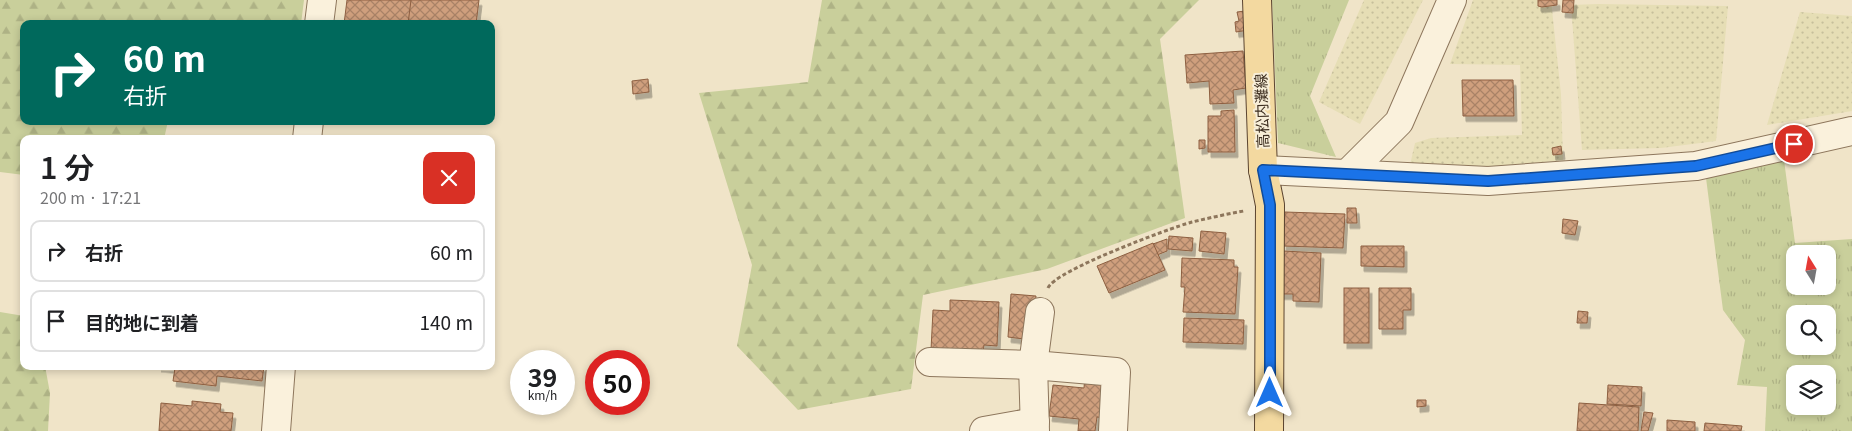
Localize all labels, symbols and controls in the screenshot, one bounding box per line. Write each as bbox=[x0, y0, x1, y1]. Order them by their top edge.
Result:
text: 60 m bbox=[123, 31, 206, 82]
icon: right bbox=[40, 40, 105, 105]
street label: 高松内灘線 bbox=[1249, 73, 1273, 149]
text: 右折 bbox=[123, 78, 167, 110]
pin bbox=[1773, 123, 1815, 165]
icon: arrive bbox=[1780, 130, 1808, 158]
text: 1 分 bbox=[40, 144, 94, 188]
button: close bbox=[423, 152, 475, 204]
text: 200 m · 17:21 bbox=[40, 185, 141, 209]
icon: right bbox=[42, 237, 70, 265]
text: 右折 bbox=[85, 238, 123, 265]
text: 60 m bbox=[430, 238, 473, 265]
north arrow bbox=[1786, 245, 1836, 295]
map controls bbox=[1786, 245, 1836, 415]
button: search bbox=[1786, 305, 1836, 355]
icon: arrive bbox=[42, 307, 70, 335]
text: 目的地に到着 bbox=[85, 308, 199, 335]
text: 140 m bbox=[420, 308, 473, 335]
speed limit sign: 50 bbox=[585, 350, 650, 415]
text: 39 bbox=[528, 358, 557, 394]
button: layers bbox=[1786, 365, 1836, 415]
position arrow bbox=[1243, 366, 1295, 418]
text: km/h bbox=[528, 386, 557, 403]

